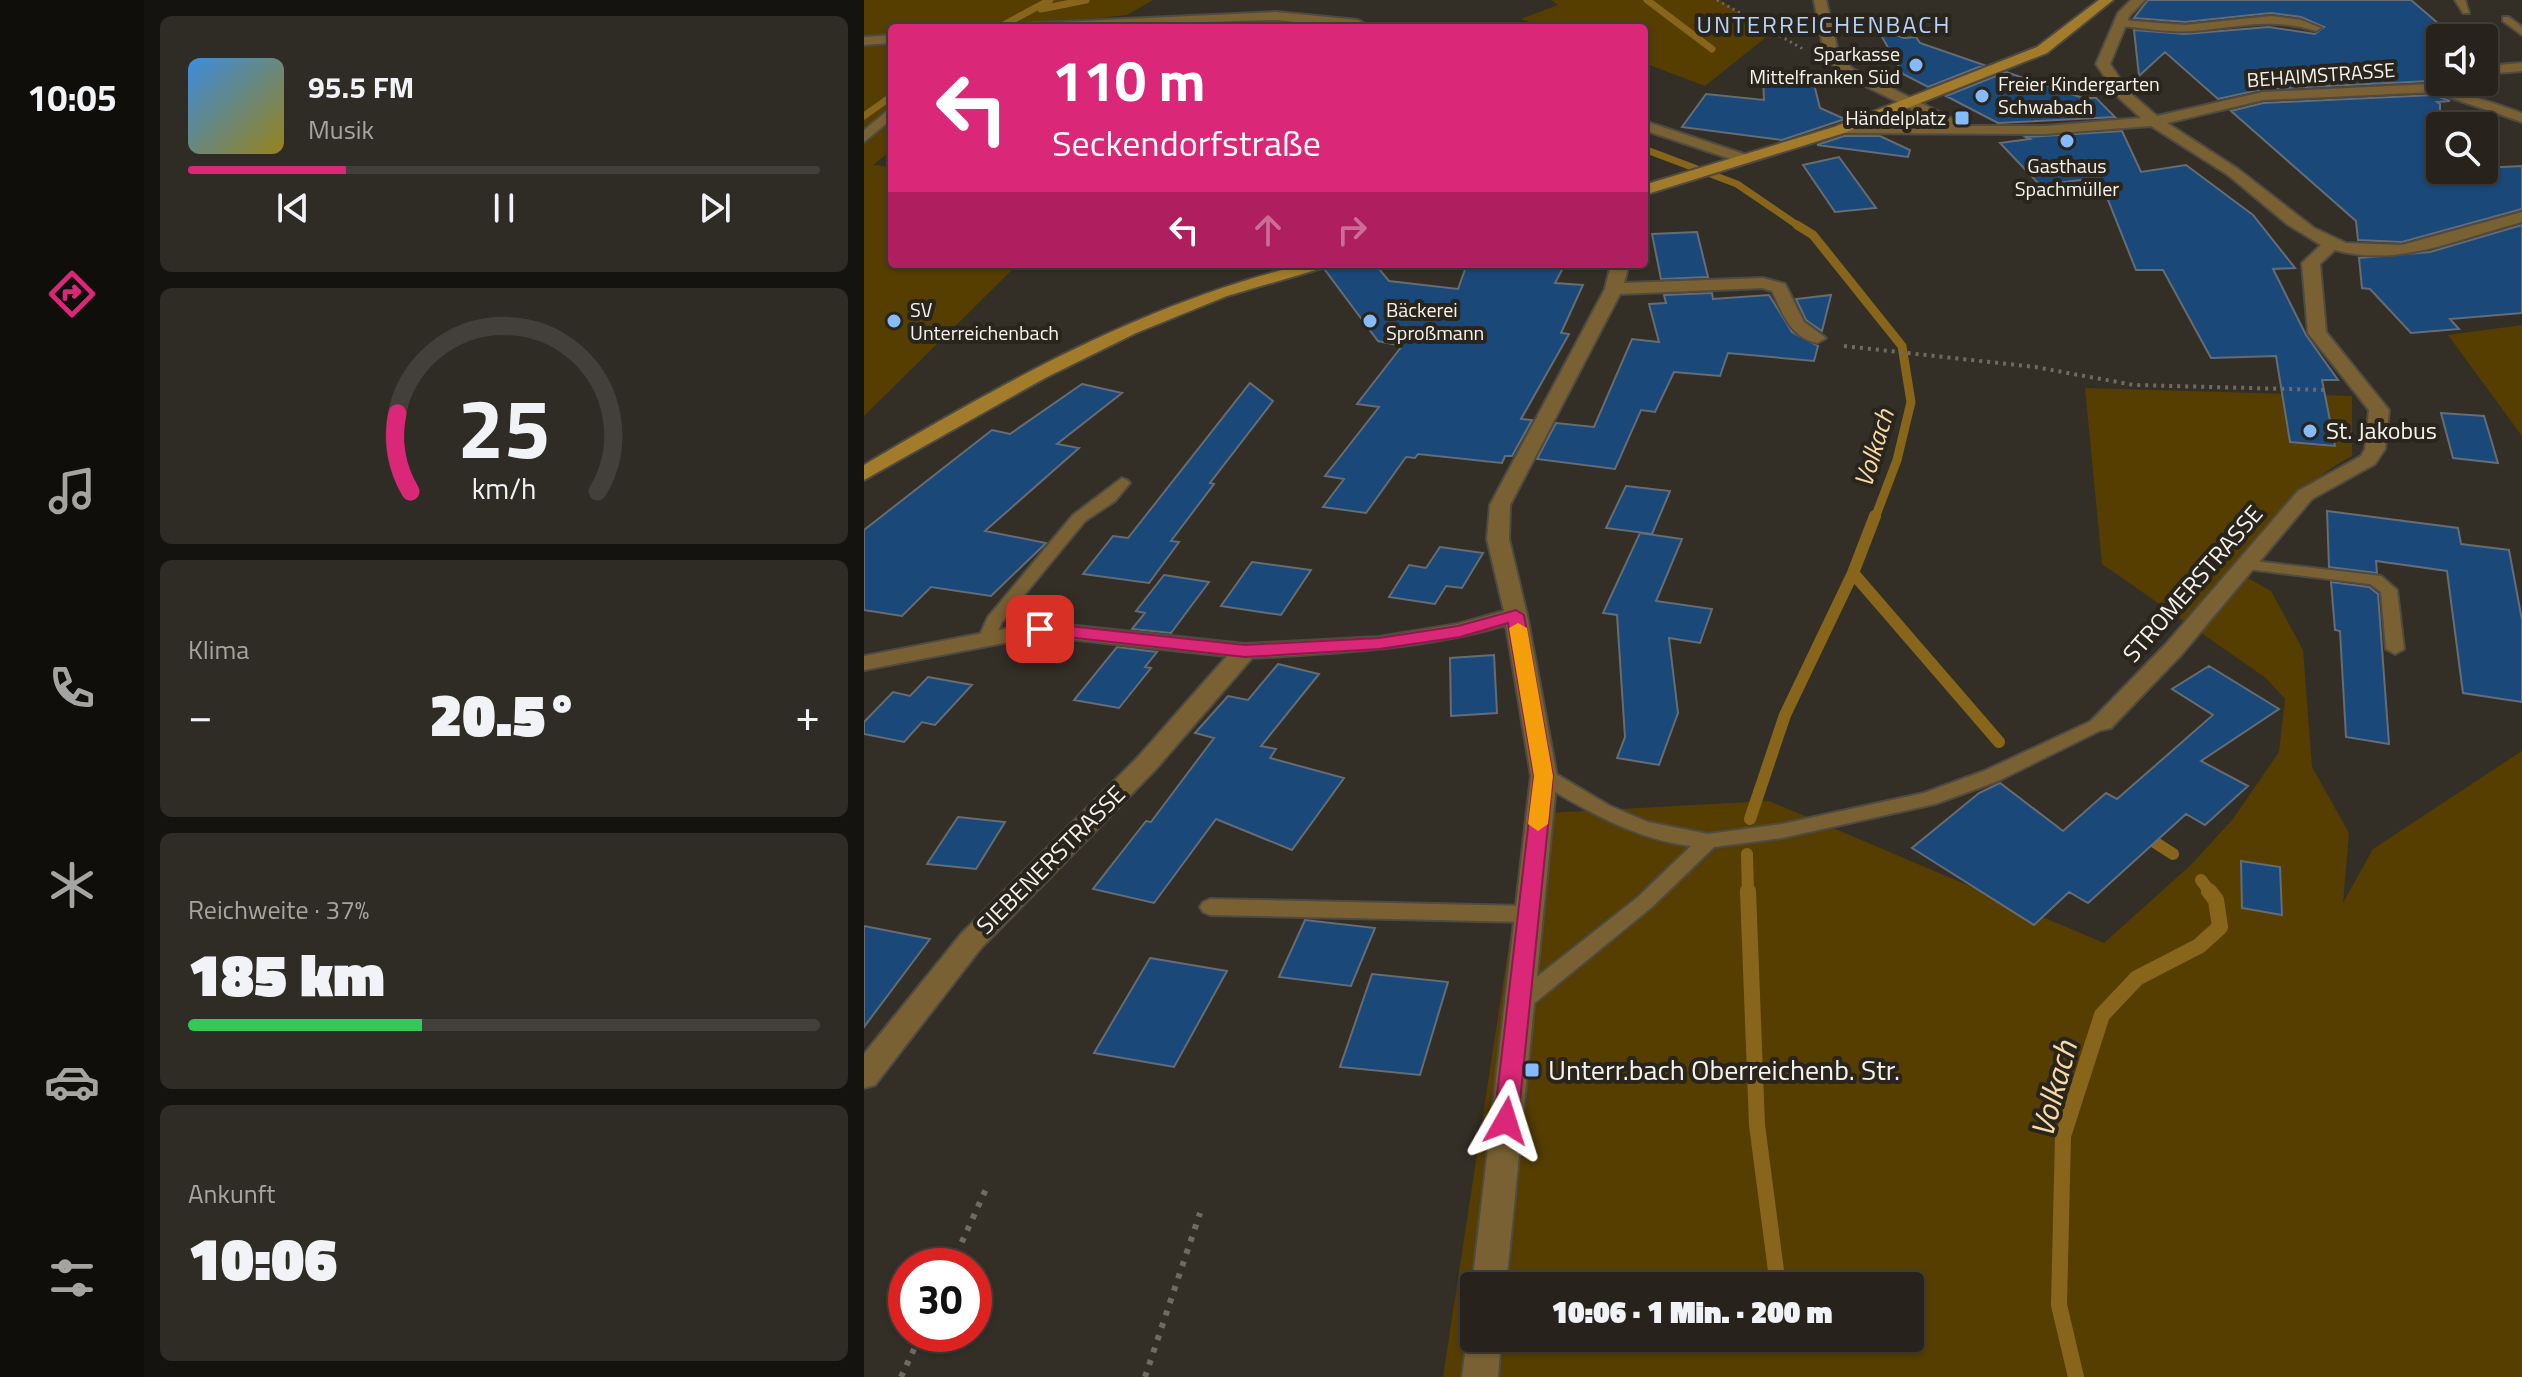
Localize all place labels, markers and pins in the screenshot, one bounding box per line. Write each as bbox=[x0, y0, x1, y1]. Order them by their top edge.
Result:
place label: Sparkasse Mittelfranken Süd bbox=[1749, 38, 1900, 92]
marker: Sparkasse Mittelfranken Süd bbox=[1907, 56, 1925, 74]
place label: Freier Kindergarten Schwabach bbox=[1998, 68, 2160, 122]
marker: Freier Kindergarten Schwabach bbox=[1973, 87, 1991, 105]
place label: Händelplatz bbox=[1845, 102, 1946, 133]
marker: Händelplatz bbox=[1953, 109, 1971, 127]
marker: Gasthaus Spachmüller bbox=[2058, 132, 2076, 150]
place label: Gasthaus Spachmüller bbox=[2015, 150, 2119, 204]
place label: SV Unterreichenbach bbox=[910, 294, 1059, 348]
place label: Bäckerei Sproßmann bbox=[1386, 294, 1484, 348]
marker: SV Unterreichenbach bbox=[885, 312, 903, 330]
marker: Bäckerei Sproßmann bbox=[1361, 312, 1379, 330]
place label: St. Jakobus bbox=[2326, 412, 2437, 448]
marker: St. Jakobus bbox=[2301, 422, 2319, 440]
pin bbox=[1006, 595, 1074, 663]
place label: Unterr.bach Oberreichenb. Str. bbox=[1548, 1048, 1900, 1091]
marker: Unterr.bach Oberreichenb. Str. bbox=[1523, 1061, 1541, 1079]

